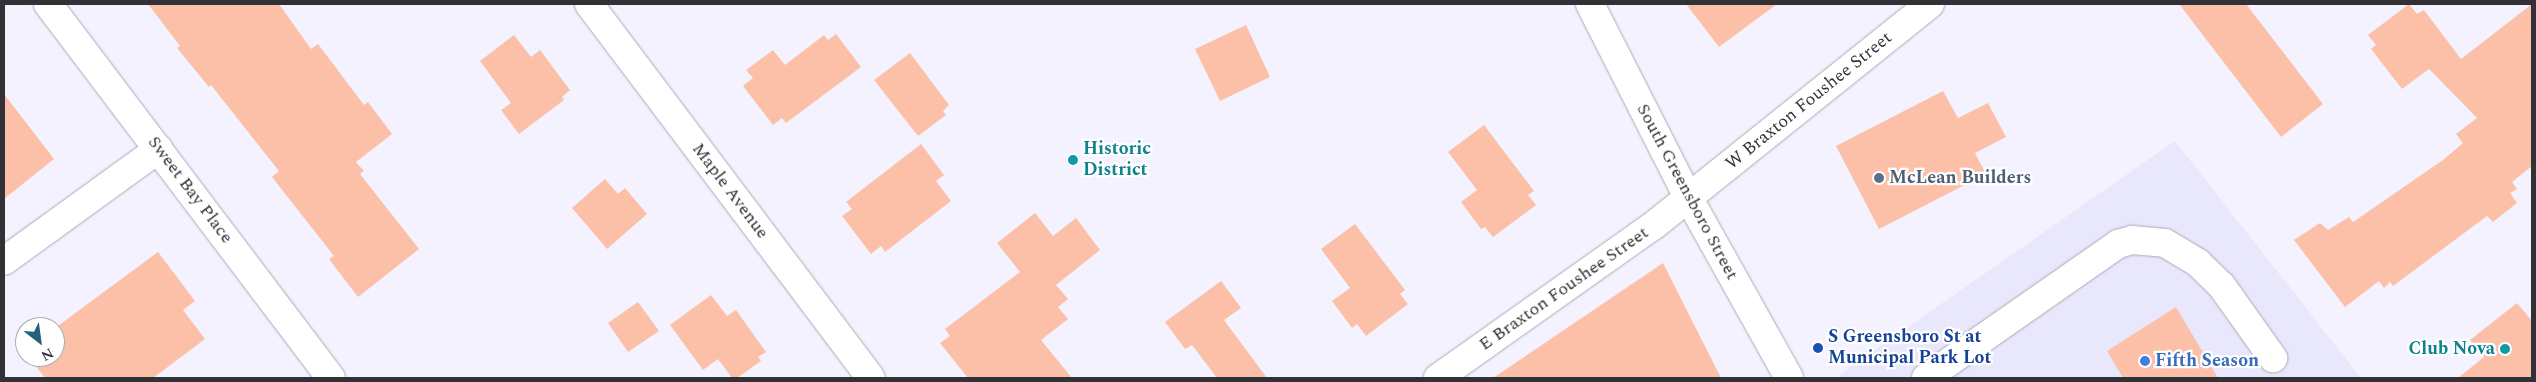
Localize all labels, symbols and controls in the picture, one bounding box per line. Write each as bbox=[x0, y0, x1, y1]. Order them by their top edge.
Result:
street label: W Braxton Foushee Street bbox=[1721, 27, 1897, 175]
street label: South Greensboro Street bbox=[1631, 100, 1743, 284]
street label: Sweet Bay Place bbox=[143, 132, 237, 248]
street label: Maple Avenue bbox=[687, 139, 773, 243]
place label: Historic District bbox=[1083, 139, 1151, 182]
marker: Historic District bbox=[1067, 154, 1079, 166]
place label: McLean Builders bbox=[1889, 167, 2031, 189]
marker: McLean Builders bbox=[1873, 172, 1885, 184]
street label: E Braxton Foushee Street bbox=[1475, 222, 1653, 356]
north arrow bbox=[15, 317, 65, 367]
place label: S Greensboro St at Municipal Park Lot bbox=[1828, 327, 1991, 369]
place label: Club Nova bbox=[2408, 338, 2495, 360]
marker: S Greensboro St at Municipal Park Lot bbox=[1812, 342, 1824, 354]
text: N bbox=[37, 343, 57, 367]
marker: Club Nova bbox=[2499, 343, 2511, 355]
place label: Fifth Season bbox=[2155, 350, 2259, 372]
marker: Fifth Season bbox=[2139, 355, 2151, 367]

